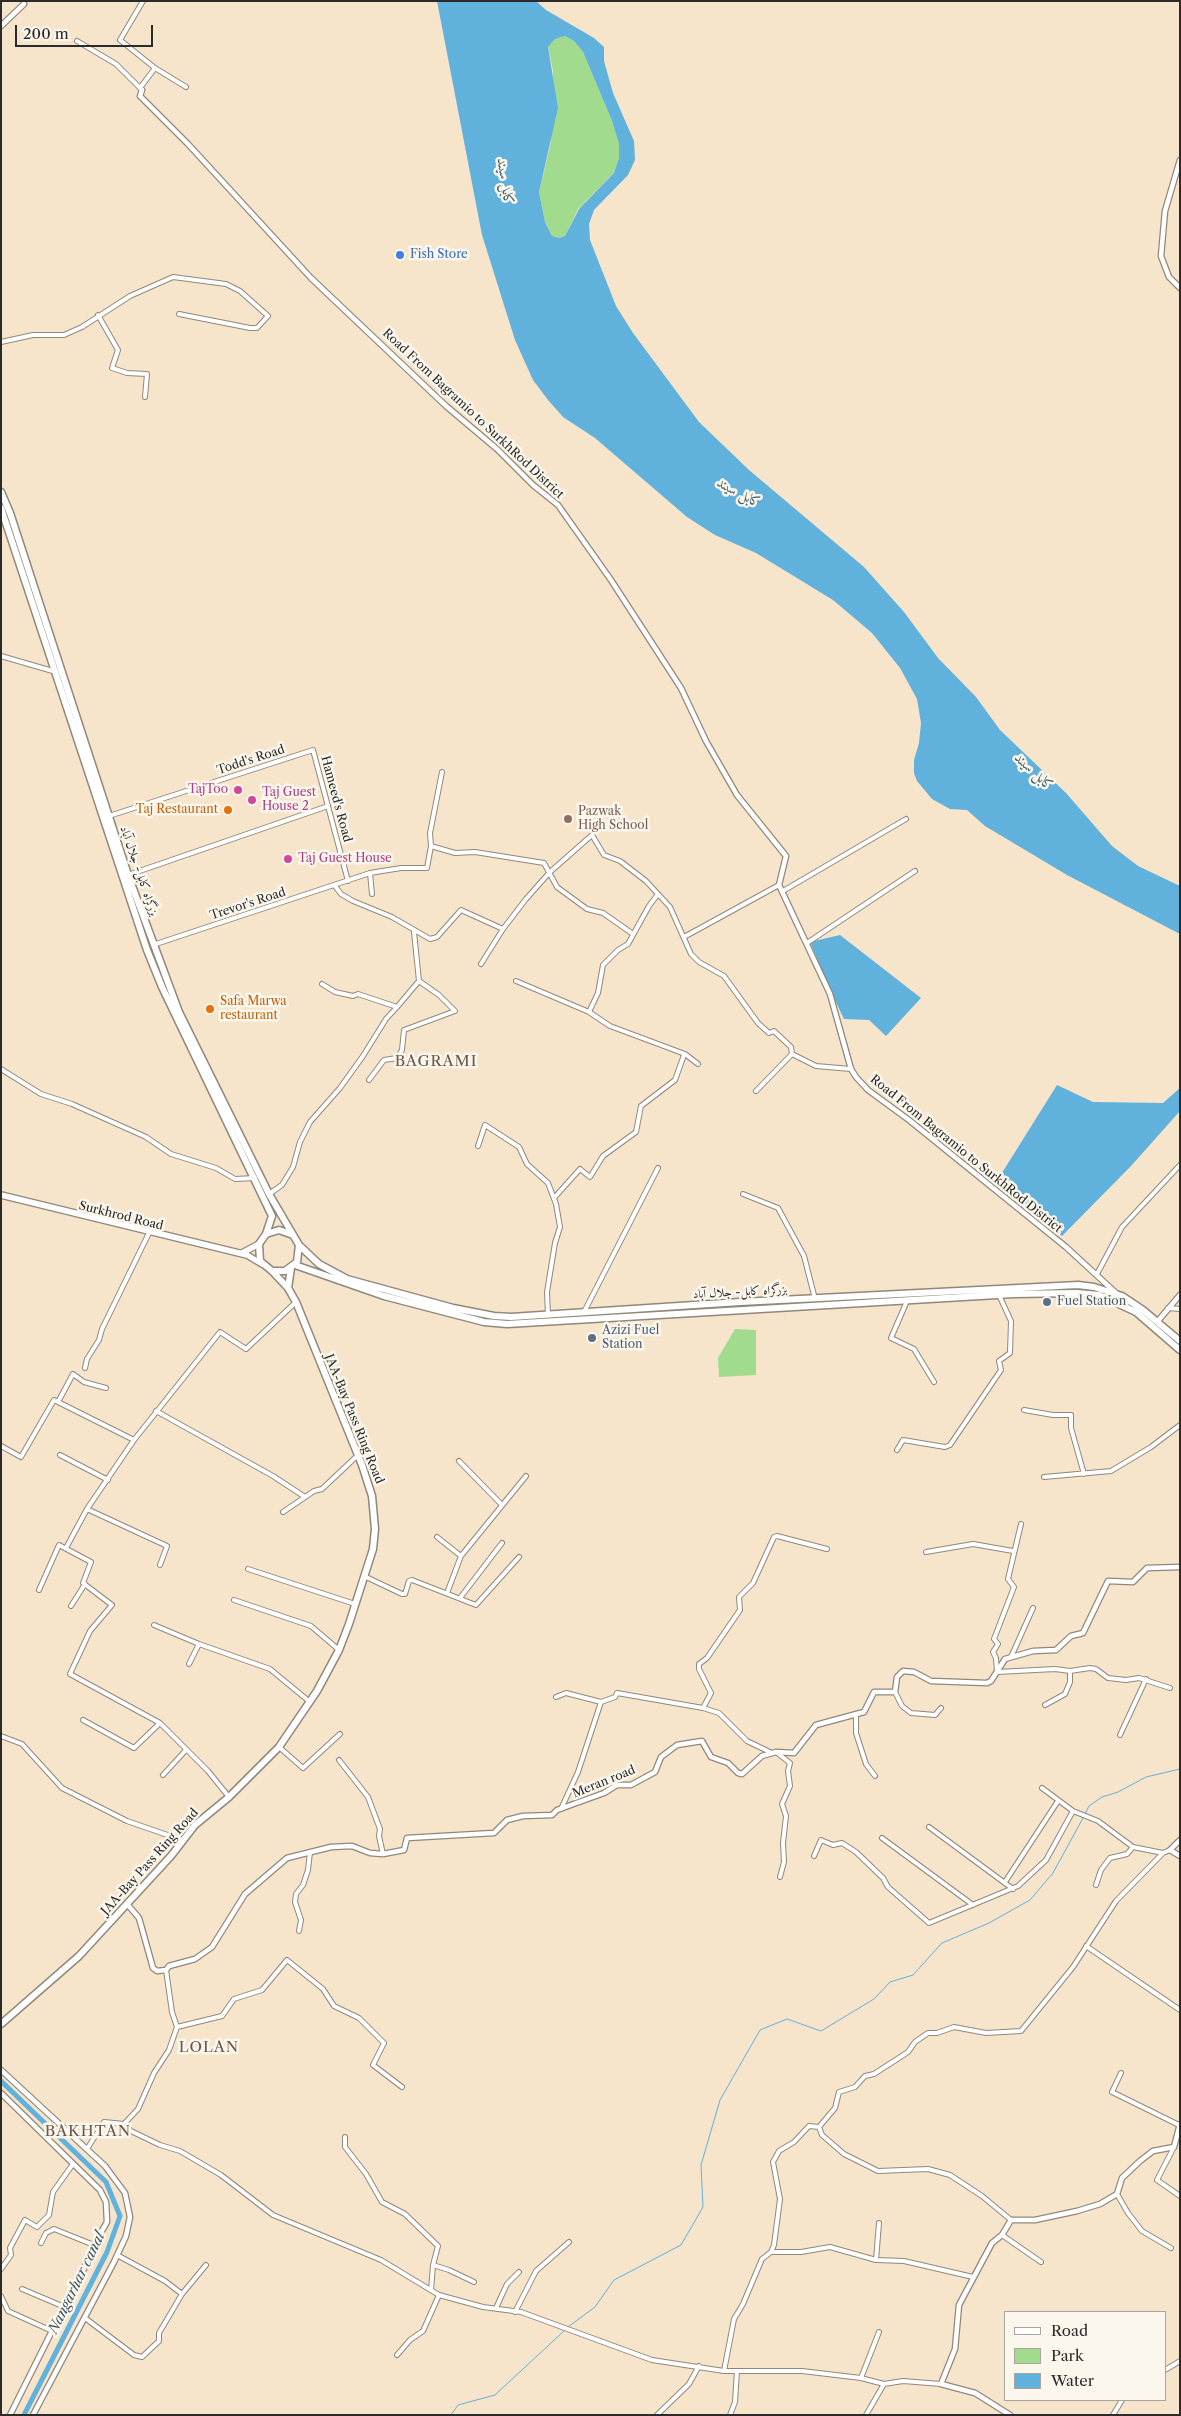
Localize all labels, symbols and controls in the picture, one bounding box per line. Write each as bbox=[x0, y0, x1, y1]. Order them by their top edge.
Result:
scale bar bbox=[18, 15, 155, 47]
text: 200 m bbox=[23, 24, 69, 43]
water label: کابل سيند bbox=[493, 157, 517, 207]
place label: Fish Store bbox=[410, 248, 468, 262]
marker: Fish Store bbox=[394, 249, 406, 261]
street label: Road From Bagramio to SurkhRod District bbox=[379, 326, 567, 502]
water label: کابل سيند bbox=[714, 474, 764, 512]
street label: Todd's Road bbox=[215, 742, 287, 778]
water label: کابل سيند bbox=[1011, 750, 1057, 794]
street label: Hameed's Road bbox=[318, 754, 354, 844]
place label: TajToo bbox=[188, 783, 228, 797]
marker: TajToo bbox=[232, 784, 244, 796]
place label: Taj Guest House 2 bbox=[262, 786, 316, 814]
marker: Taj Guest House 2 bbox=[246, 794, 258, 806]
place label: Taj Restaurant bbox=[136, 803, 218, 817]
marker: Taj Restaurant bbox=[222, 804, 234, 816]
place label: Pazwak High School bbox=[578, 805, 648, 833]
marker: Pazwak High School bbox=[562, 813, 574, 825]
street label: بزرگراه کابل- جلال آباد bbox=[117, 824, 161, 918]
place label: Taj Guest House bbox=[298, 852, 392, 866]
marker: Taj Guest House bbox=[282, 853, 294, 865]
street label: Trevor's Road bbox=[208, 885, 288, 923]
place label: Safa Marwa restaurant bbox=[220, 995, 287, 1023]
marker: Safa Marwa restaurant bbox=[204, 1003, 216, 1015]
district label: BAGRAMI bbox=[394, 1053, 478, 1071]
street label: Road From Bagramio to SurkhRod District bbox=[867, 1072, 1065, 1236]
street label: Surkhrod Road bbox=[77, 1199, 165, 1233]
street label: بزرگراه کابل- جلال آباد bbox=[693, 1282, 787, 1302]
place label: Fuel Station bbox=[1057, 1295, 1126, 1309]
marker: Fuel Station bbox=[1041, 1296, 1053, 1308]
place label: Azizi Fuel Station bbox=[602, 1324, 659, 1352]
marker: Azizi Fuel Station bbox=[586, 1332, 598, 1344]
street label: JAA-Bay Pass Ring Road bbox=[321, 1352, 387, 1486]
street label: Meran road bbox=[570, 1763, 638, 1801]
street label: JAA-Bay Pass Ring Road bbox=[98, 1806, 202, 1918]
district label: LOLAN bbox=[178, 2039, 240, 2057]
district label: BAKHTAN bbox=[44, 2123, 132, 2141]
water label: Nangarhar canal bbox=[45, 2229, 109, 2337]
legend bbox=[1004, 2311, 1166, 2401]
text: Road bbox=[1051, 2321, 1088, 2340]
text: Park bbox=[1051, 2346, 1084, 2365]
text: Water bbox=[1051, 2371, 1094, 2390]

